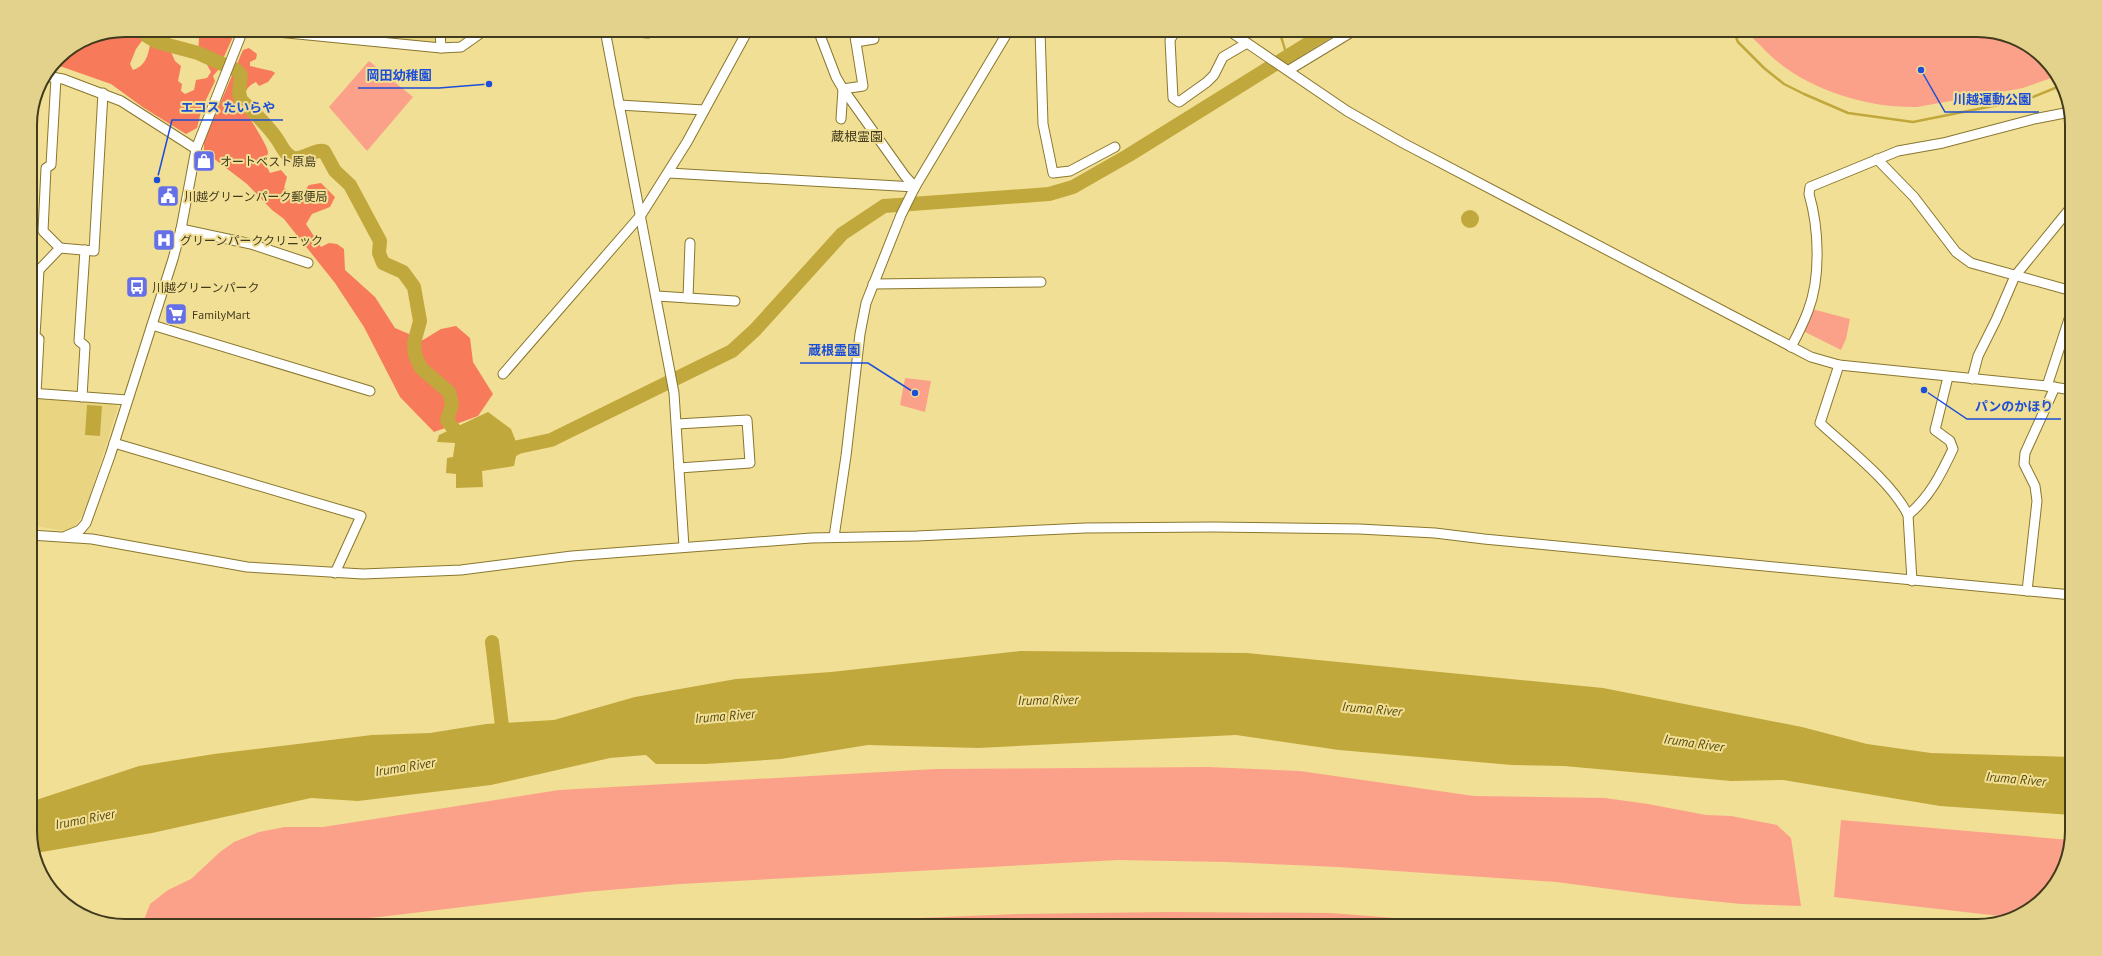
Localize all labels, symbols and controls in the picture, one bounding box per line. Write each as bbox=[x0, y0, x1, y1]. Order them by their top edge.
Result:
callout: 岡田幼稚園 bbox=[358, 63, 439, 88]
text: 岡田幼稚園 bbox=[366, 67, 432, 84]
callout: 川越運動公園 bbox=[1945, 87, 2039, 112]
text: 川越運動公園 bbox=[1953, 91, 2031, 108]
callout: エコス たいらや bbox=[172, 95, 283, 120]
text: エコス たいらや bbox=[181, 99, 275, 116]
district label: 蔵根霊園 bbox=[831, 128, 883, 145]
shop icon: オートベスト原島 bbox=[191, 148, 217, 174]
place label: オートベスト原島 bbox=[220, 154, 316, 169]
public building icon: 川越グリーンパーク郵便局 bbox=[155, 183, 181, 209]
place label: 川越グリーンパーク郵便局 bbox=[184, 189, 327, 204]
hospital icon: グリーンパーククリニック bbox=[151, 227, 177, 253]
place label: グリーンパーククリニック bbox=[180, 233, 323, 248]
bus stop icon: 川越グリーンパーク bbox=[124, 274, 150, 300]
place label: 川越グリーンパーク bbox=[152, 280, 259, 295]
supermarket icon: FamilyMart bbox=[163, 301, 189, 327]
place label: FamilyMart bbox=[192, 307, 250, 322]
callout: 蔵根霊園 bbox=[800, 338, 868, 363]
text: 蔵根霊園 bbox=[808, 342, 860, 359]
callout: パンのかほり bbox=[1967, 394, 2061, 419]
text: パンのかほり bbox=[1975, 398, 2053, 415]
water label: Iruma River bbox=[1018, 691, 1079, 709]
water label: Iruma River bbox=[1341, 698, 1404, 720]
water label: Iruma River bbox=[694, 705, 757, 727]
water label: Iruma River bbox=[1663, 730, 1726, 756]
water label: Iruma River bbox=[374, 754, 437, 780]
water label: Iruma River bbox=[1985, 768, 2048, 790]
water label: Iruma River bbox=[54, 805, 117, 833]

